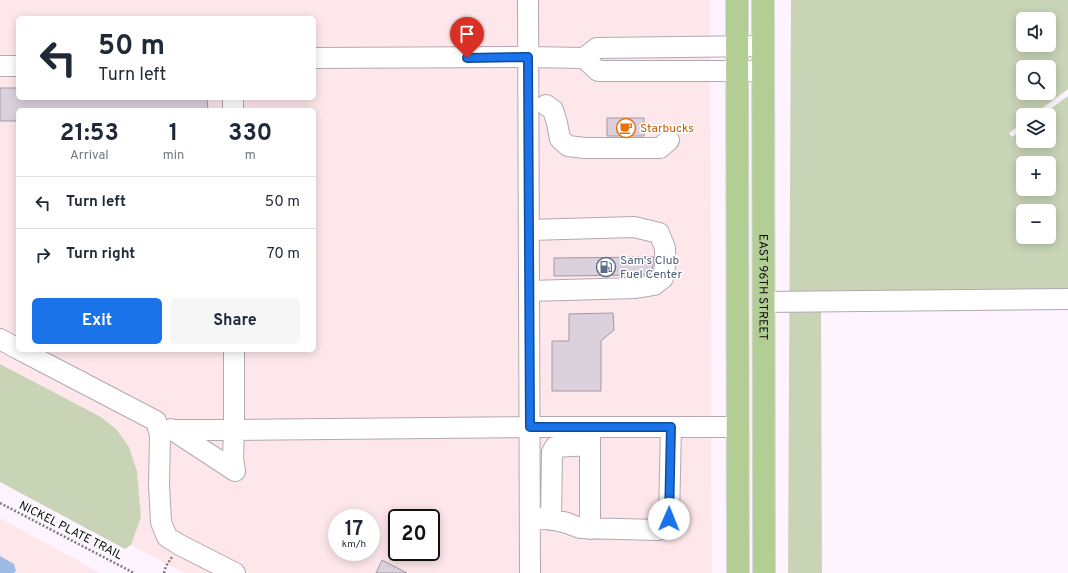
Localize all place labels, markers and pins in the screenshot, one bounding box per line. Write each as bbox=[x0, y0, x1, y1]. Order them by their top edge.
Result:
pin bbox=[450, 17, 484, 58]
cafe icon: Starbucks bbox=[615, 117, 637, 139]
place label: Starbucks bbox=[640, 121, 694, 137]
place label: Sam's Club Fuel Center bbox=[620, 253, 682, 283]
fuel station icon: Sam's Club Fuel Center bbox=[595, 256, 617, 278]

